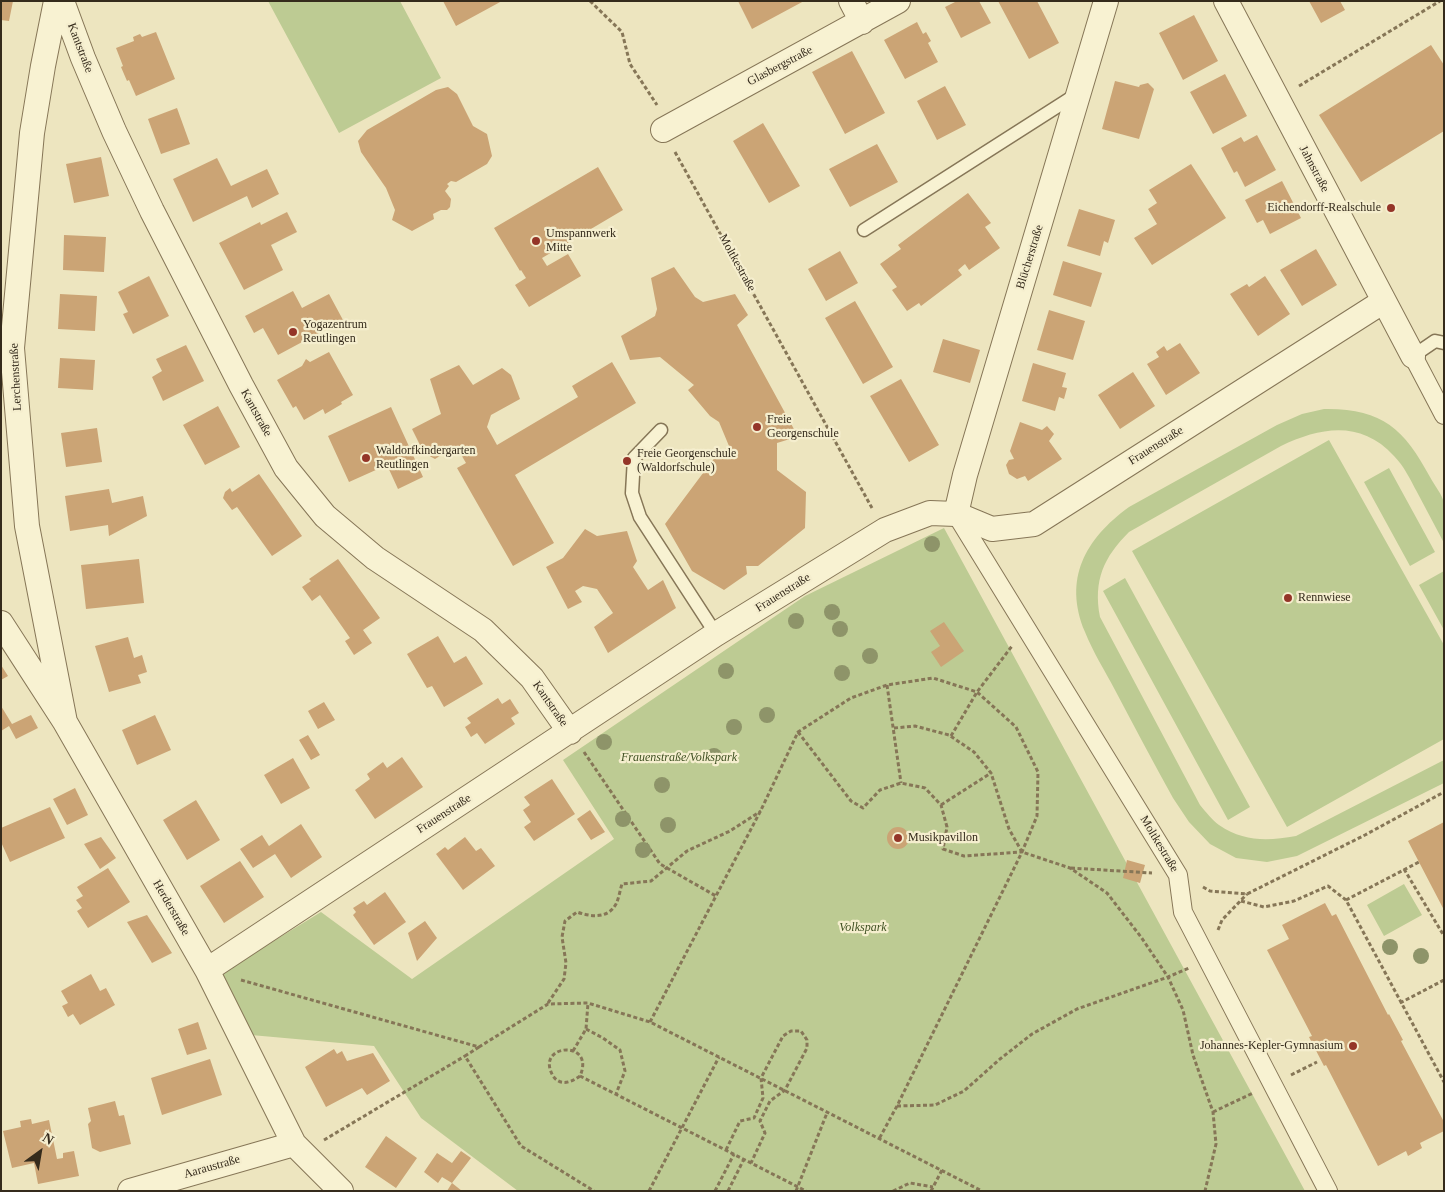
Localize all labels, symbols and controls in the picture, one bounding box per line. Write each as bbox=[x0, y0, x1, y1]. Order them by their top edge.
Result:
street label: Kantstraße bbox=[64, 21, 96, 75]
street label: Glasbergstraße bbox=[745, 43, 815, 89]
street label: Jahnstraße bbox=[1296, 143, 1332, 195]
place label: Eichendorff-Realschule bbox=[1267, 201, 1381, 215]
marker: Eichendorff-Realschule bbox=[1385, 202, 1397, 214]
street label: Blücherstraße bbox=[1013, 223, 1047, 291]
place label: Umspannwerk Mitte bbox=[546, 227, 616, 255]
street label: Moltkestraße bbox=[715, 232, 759, 294]
marker: Umspannwerk Mitte bbox=[530, 235, 542, 247]
place label: Yogazentrum Reutlingen bbox=[303, 318, 367, 346]
marker: Yogazentrum Reutlingen bbox=[287, 326, 299, 338]
street label: Lerchenstraße bbox=[7, 343, 25, 411]
street label: Kantstraße bbox=[237, 387, 275, 439]
place label: Freie Georgenschule bbox=[767, 413, 839, 441]
marker: Freie Georgenschule bbox=[751, 421, 763, 433]
street label: Frauenstraße bbox=[1126, 423, 1186, 469]
place label: Waldorfkindergarten Reutlingen bbox=[376, 444, 475, 472]
place label: Freie Georgenschule (Waldorfschule) bbox=[637, 447, 736, 475]
marker: Waldorfkindergarten Reutlingen bbox=[360, 452, 372, 464]
marker: Freie Georgenschule (Waldorfschule) bbox=[621, 455, 633, 467]
street label: Frauenstraße bbox=[753, 570, 813, 616]
place label: Rennwiese bbox=[1298, 591, 1351, 605]
marker: Rennwiese bbox=[1282, 592, 1294, 604]
street label: Kantstraße bbox=[529, 679, 571, 729]
park label: Frauenstraße/Volkspark bbox=[621, 751, 737, 765]
street label: Frauenstraße bbox=[414, 791, 474, 837]
street label: Moltkestraße bbox=[1137, 813, 1181, 875]
place label: Musikpavillon bbox=[908, 831, 978, 845]
marker: Musikpavillon bbox=[892, 832, 904, 844]
street label: Herderstraße bbox=[149, 878, 193, 938]
park label: Volkspark bbox=[839, 921, 887, 935]
place label: Johannes-Kepler-Gymnasium bbox=[1200, 1039, 1343, 1053]
marker: Johannes-Kepler-Gymnasium bbox=[1347, 1040, 1359, 1052]
north arrow bbox=[15, 1127, 65, 1177]
text: N bbox=[40, 1130, 56, 1148]
street label: Aaraustraße bbox=[182, 1152, 242, 1182]

